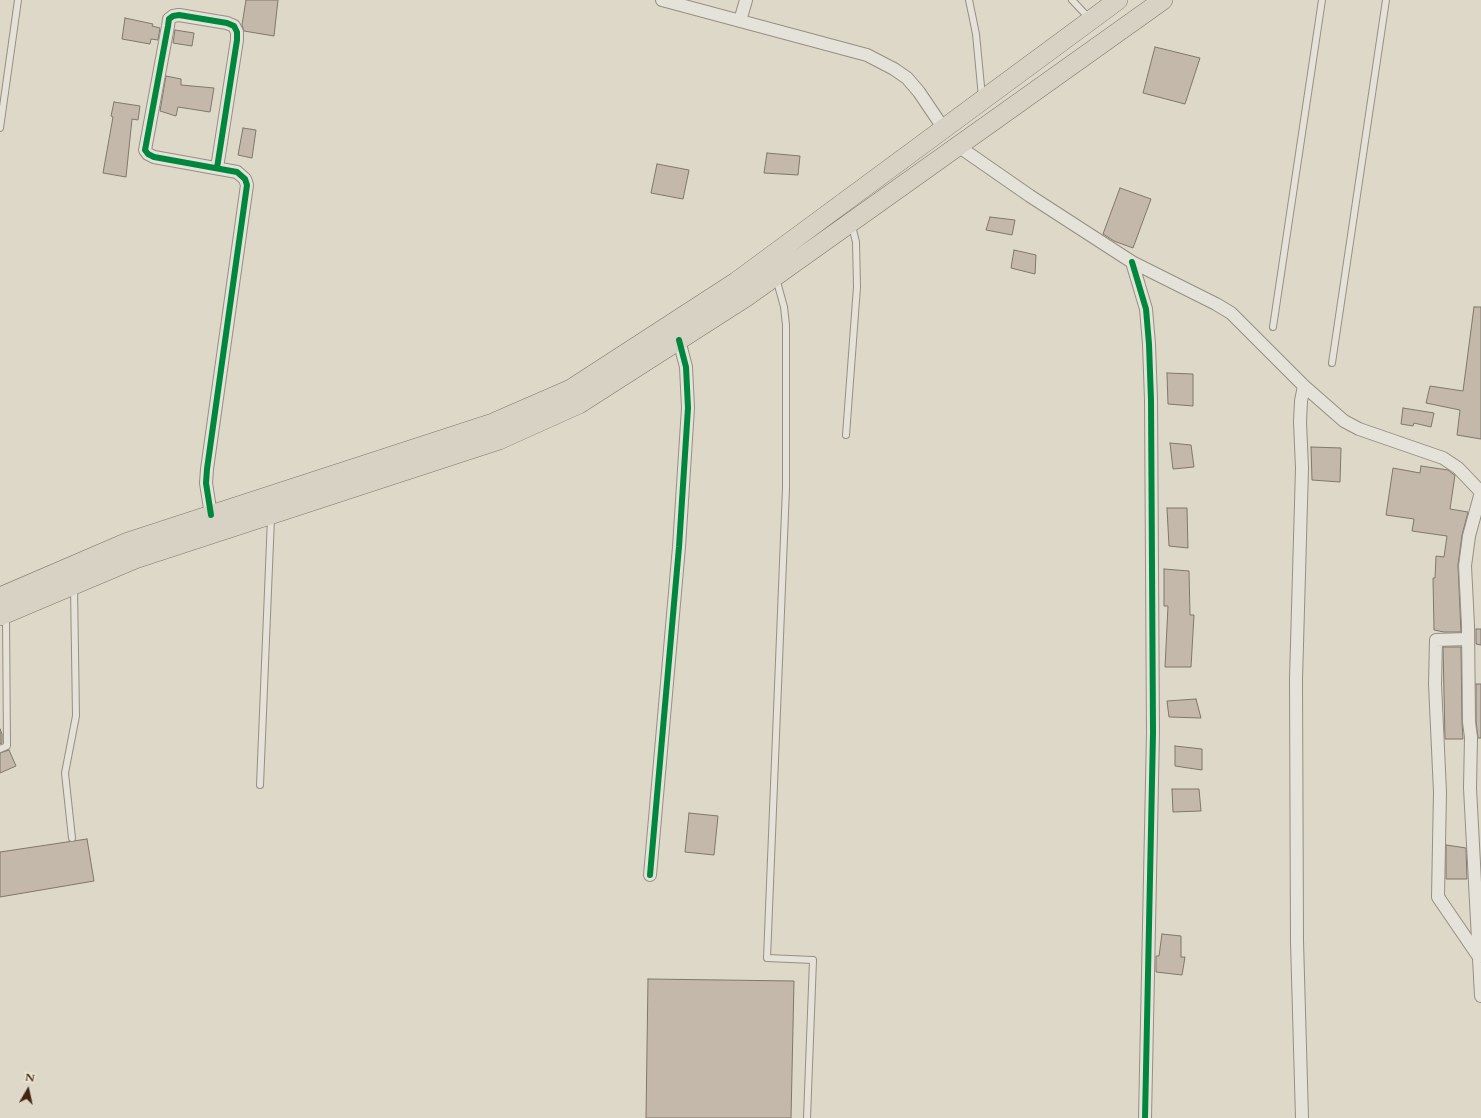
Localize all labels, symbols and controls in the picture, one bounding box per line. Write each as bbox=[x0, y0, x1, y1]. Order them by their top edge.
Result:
text: N bbox=[24, 1069, 36, 1086]
north arrow bbox=[8, 1070, 48, 1110]

